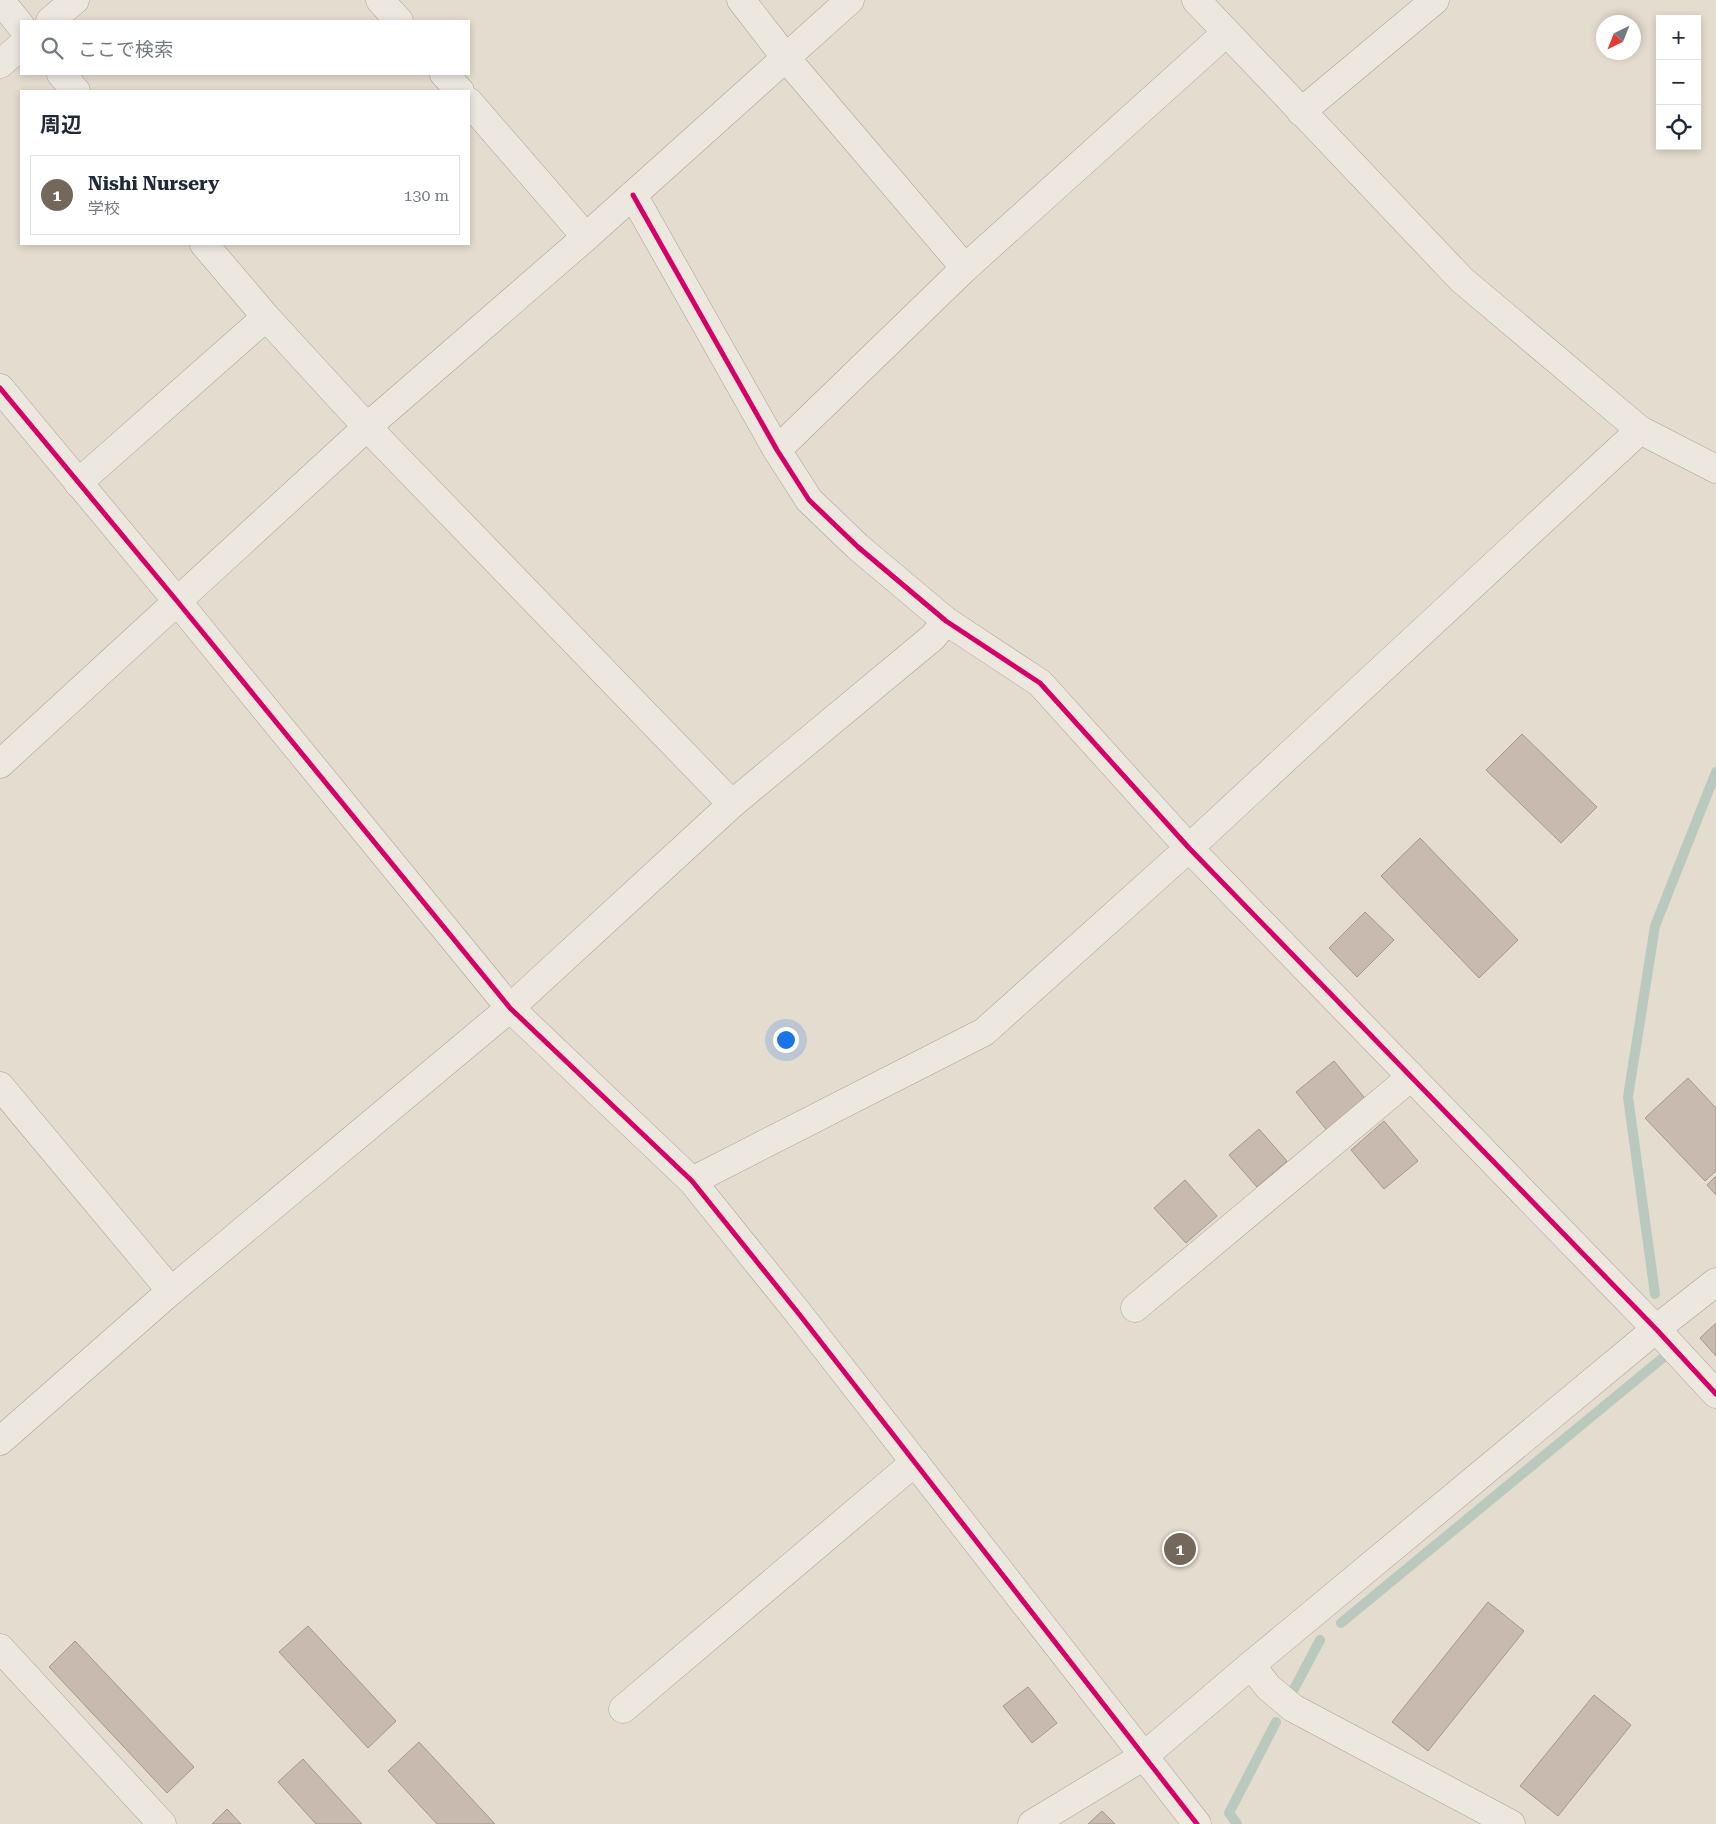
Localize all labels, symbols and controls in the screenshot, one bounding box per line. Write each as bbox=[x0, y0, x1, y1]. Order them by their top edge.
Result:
north arrow bbox=[1596, 15, 1641, 60]
map controls bbox=[1656, 15, 1701, 150]
button: + bbox=[1656, 15, 1701, 60]
search box bbox=[20, 20, 470, 75]
icon: search bbox=[38, 34, 66, 62]
text: ここで検索 bbox=[78, 38, 173, 61]
button: − bbox=[1656, 60, 1701, 105]
button: locate bbox=[1656, 105, 1701, 150]
text: 周辺 bbox=[40, 113, 82, 137]
text: Nishi Nursery bbox=[88, 172, 219, 195]
text: 1 bbox=[53, 186, 61, 205]
text: 130 m bbox=[403, 186, 449, 205]
text: 学校 bbox=[88, 199, 120, 218]
your location bbox=[773, 1027, 799, 1053]
pin: 1 bbox=[1164, 1530, 1196, 1568]

